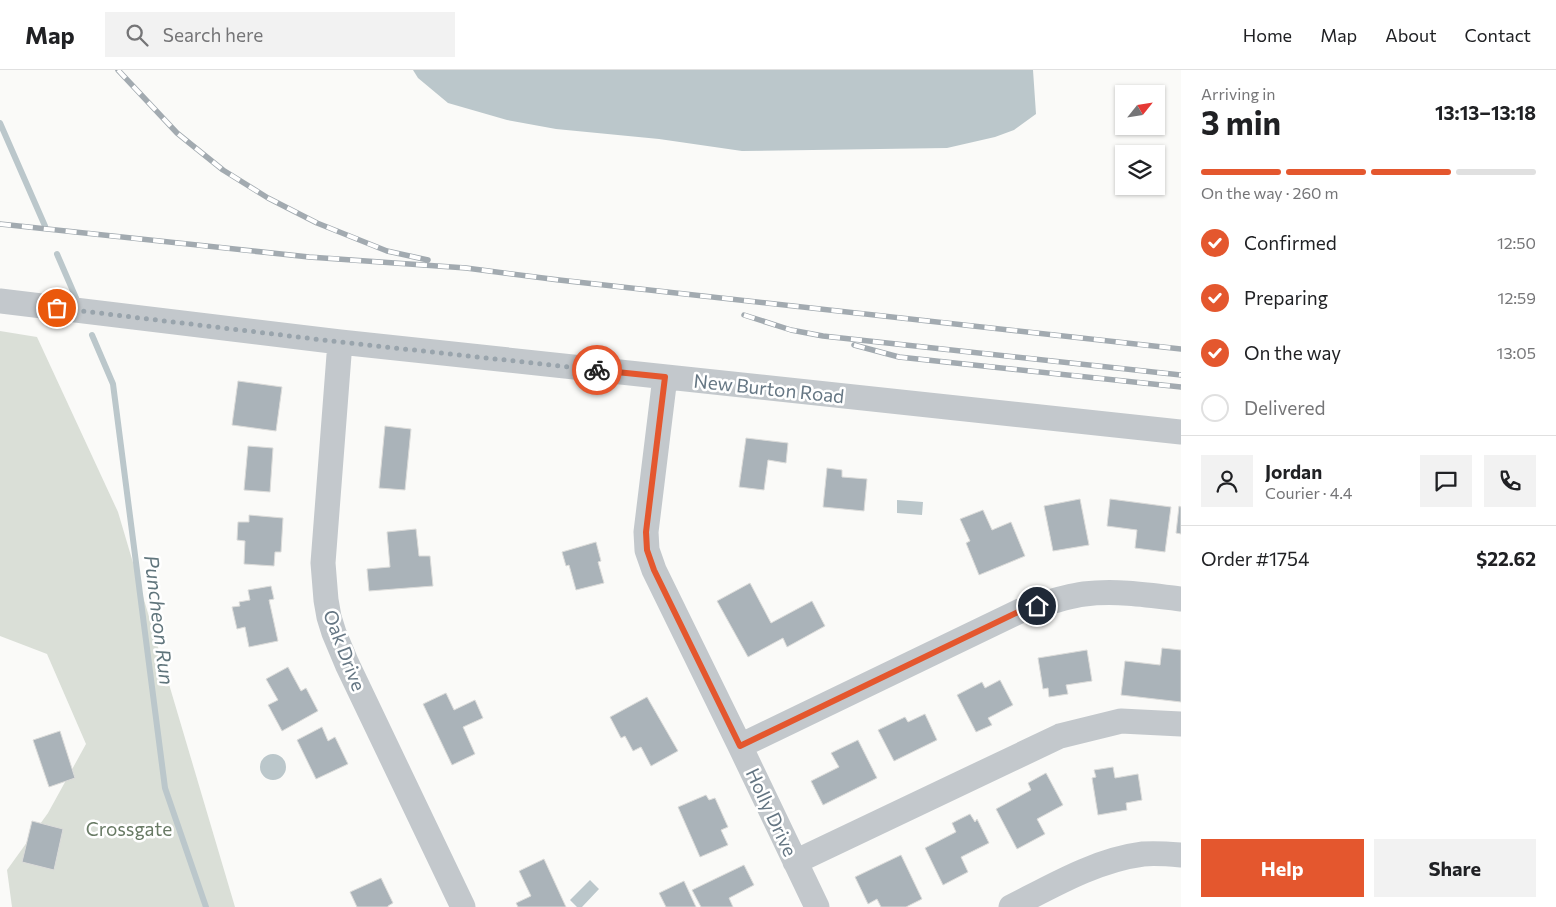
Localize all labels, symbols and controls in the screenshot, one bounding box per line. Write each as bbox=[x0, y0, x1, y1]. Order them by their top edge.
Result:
search box bbox=[105, 12, 455, 57]
text: Map bbox=[25, 20, 75, 49]
icon: search bbox=[123, 21, 151, 49]
text: Search here bbox=[163, 23, 263, 46]
text: Home bbox=[1243, 24, 1292, 46]
text: Map bbox=[1320, 24, 1357, 46]
text: About bbox=[1385, 24, 1437, 46]
text: Contact bbox=[1465, 24, 1531, 46]
text: Arriving in bbox=[1201, 84, 1275, 103]
north arrow bbox=[1115, 85, 1165, 135]
map controls bbox=[1115, 85, 1165, 195]
text: 13:13–13:18 bbox=[1435, 101, 1536, 124]
text: 3 min bbox=[1201, 102, 1281, 142]
button: layers bbox=[1115, 145, 1165, 195]
text: On the way · 260 m bbox=[1201, 183, 1339, 202]
icon: check bbox=[1201, 229, 1229, 257]
text: Confirmed bbox=[1244, 231, 1337, 254]
text: 12:50 bbox=[1497, 233, 1536, 252]
icon: check bbox=[1201, 284, 1229, 312]
text: Preparing bbox=[1244, 286, 1328, 309]
pin bbox=[36, 287, 78, 329]
text: 12:59 bbox=[1498, 288, 1536, 307]
icon: bag bbox=[43, 294, 71, 322]
icon: check bbox=[1201, 339, 1229, 367]
text: On the way bbox=[1244, 341, 1341, 364]
text: 13:05 bbox=[1497, 343, 1536, 362]
courier bbox=[572, 345, 622, 395]
icon: bike bbox=[583, 356, 611, 384]
street label: New Burton Road bbox=[693, 369, 845, 407]
text: Delivered bbox=[1244, 396, 1325, 419]
button: person bbox=[1201, 455, 1253, 507]
button: chat bbox=[1420, 455, 1472, 507]
button: phone bbox=[1484, 455, 1536, 507]
text: Jordan bbox=[1265, 460, 1322, 483]
text: Courier · 4.4 bbox=[1265, 483, 1352, 502]
text: Order #1754 bbox=[1201, 547, 1309, 570]
text: $22.62 bbox=[1476, 547, 1536, 570]
water label: Puncheon Run bbox=[140, 554, 180, 686]
pin bbox=[1016, 585, 1058, 627]
icon: home bbox=[1023, 592, 1051, 620]
street label: Oak Drive bbox=[319, 606, 371, 694]
street label: Holly Drive bbox=[742, 764, 802, 860]
park label: Crossgate bbox=[86, 817, 172, 840]
button: Help bbox=[1201, 839, 1364, 897]
button: Share bbox=[1374, 839, 1536, 897]

